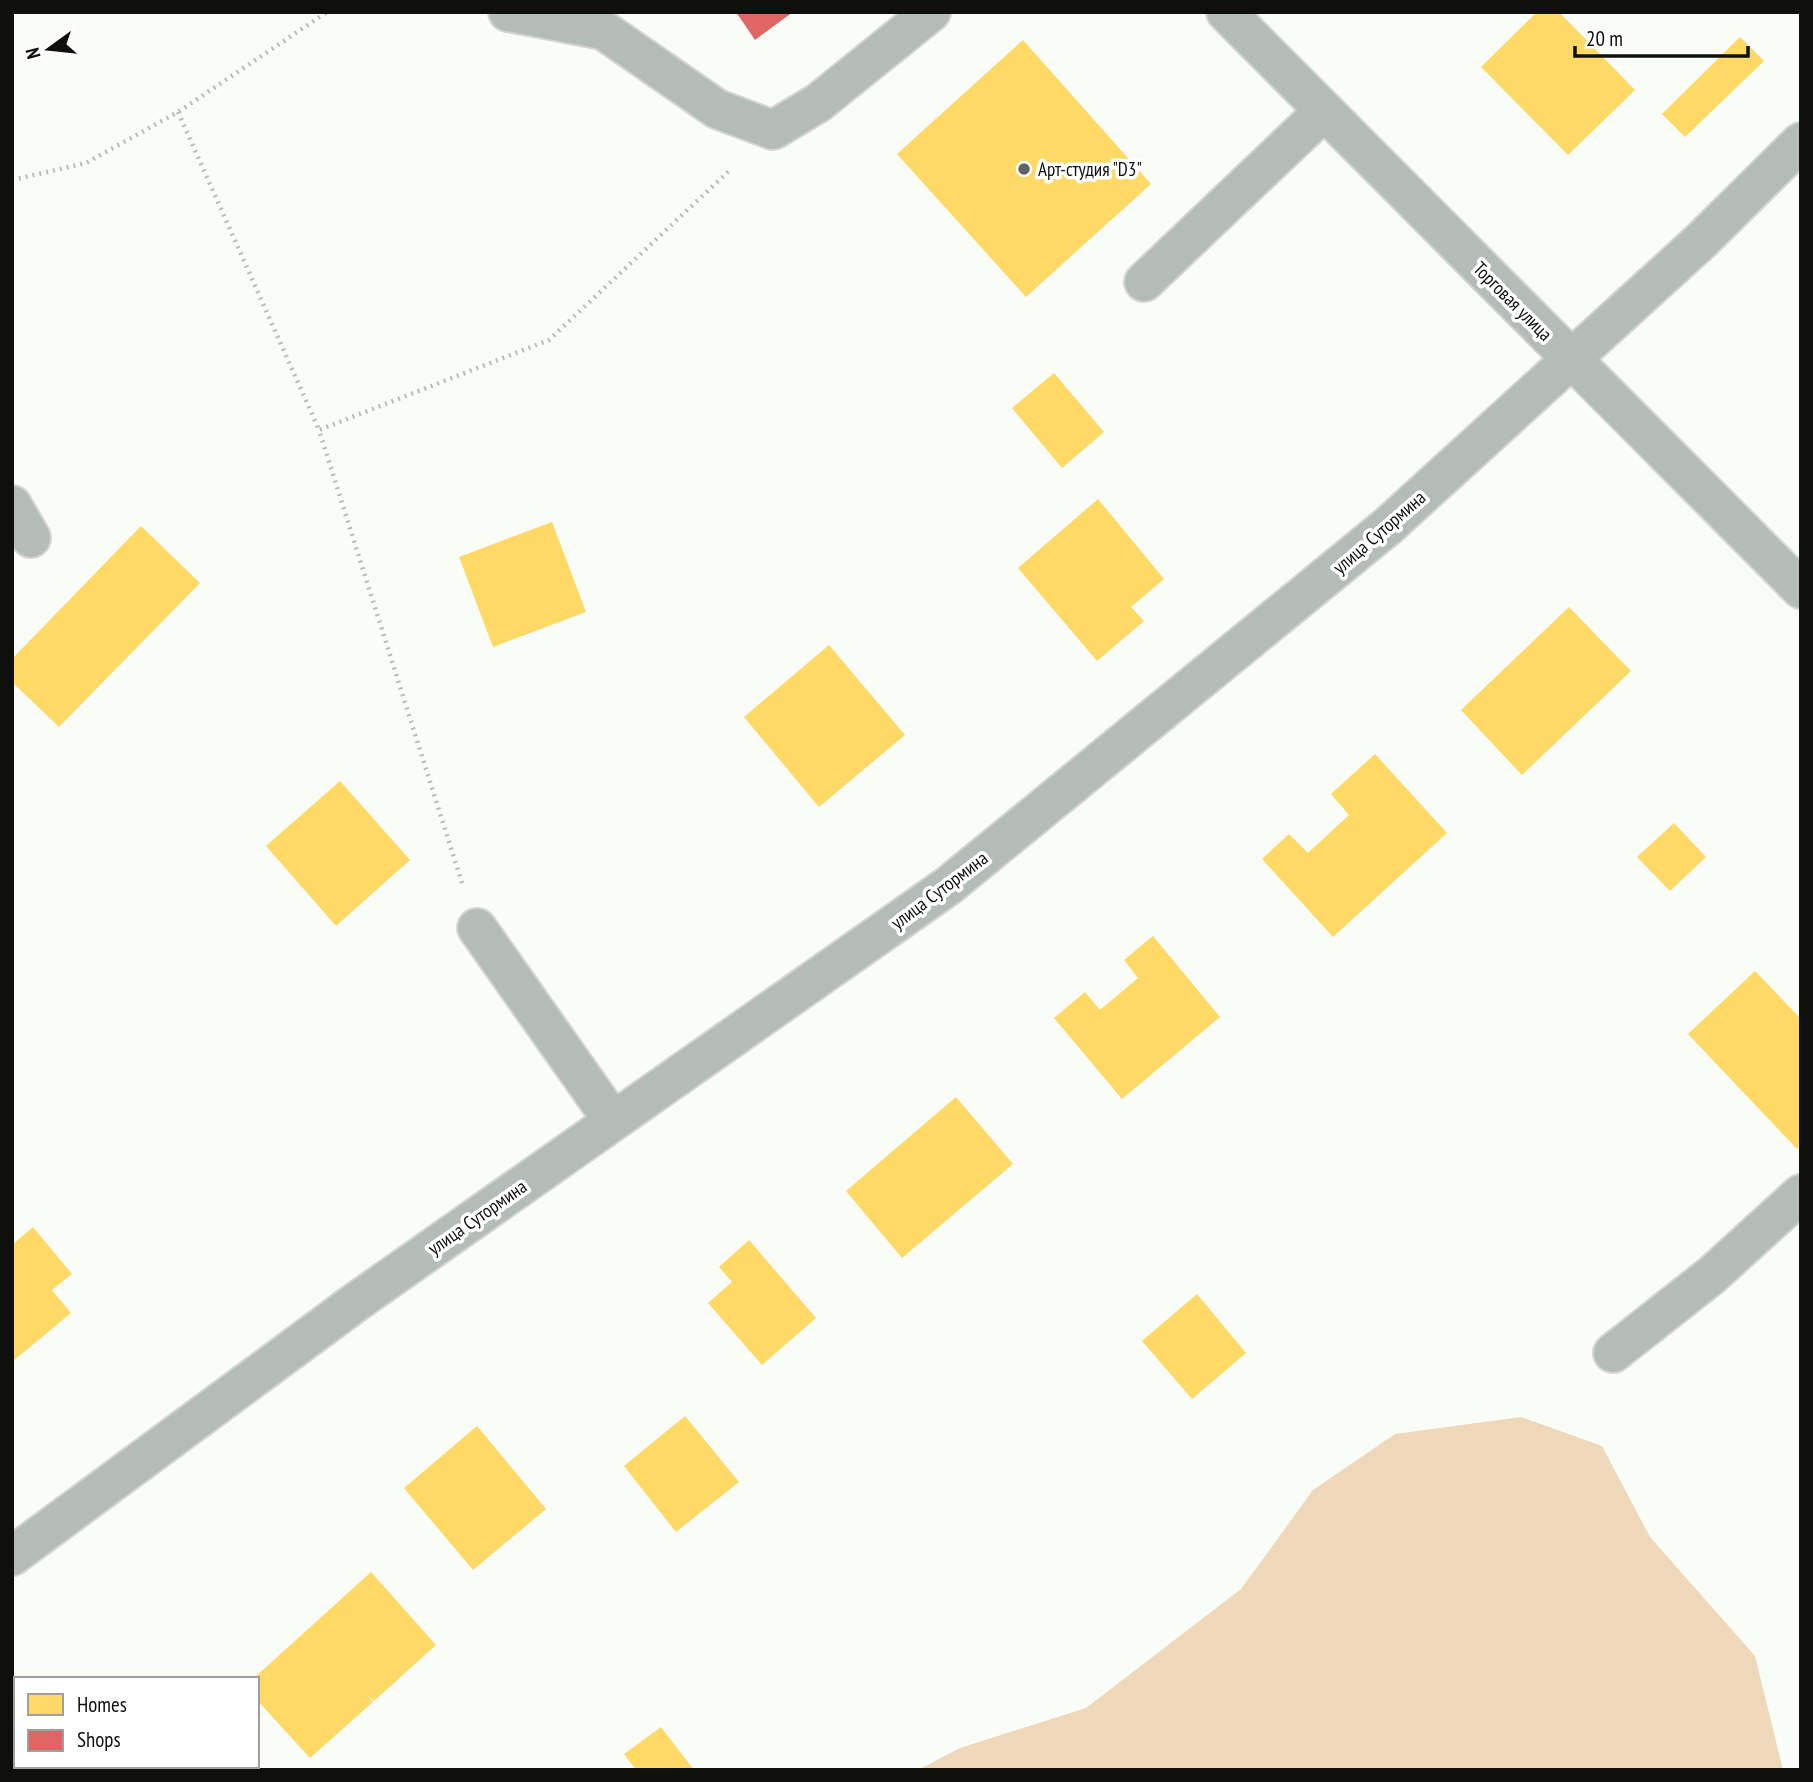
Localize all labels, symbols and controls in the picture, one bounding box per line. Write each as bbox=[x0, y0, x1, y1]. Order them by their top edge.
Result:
north arrow bbox=[14, 14, 84, 84]
scale bar bbox=[1575, 14, 1748, 58]
text: 20 m bbox=[1586, 25, 1623, 52]
text: N bbox=[20, 45, 45, 61]
place label: Арт-студия "D3" bbox=[1038, 157, 1142, 181]
marker: Арт-студия "D3" bbox=[1016, 161, 1032, 177]
street label: Торговая улица bbox=[1468, 256, 1558, 346]
street label: улица Сутормина bbox=[1328, 485, 1430, 579]
street label: улица Сутормина bbox=[886, 846, 992, 934]
street label: улица Сутормина bbox=[423, 1174, 531, 1260]
legend bbox=[14, 1677, 259, 1768]
text: Homes bbox=[77, 1691, 127, 1718]
text: Shops bbox=[77, 1726, 121, 1753]

